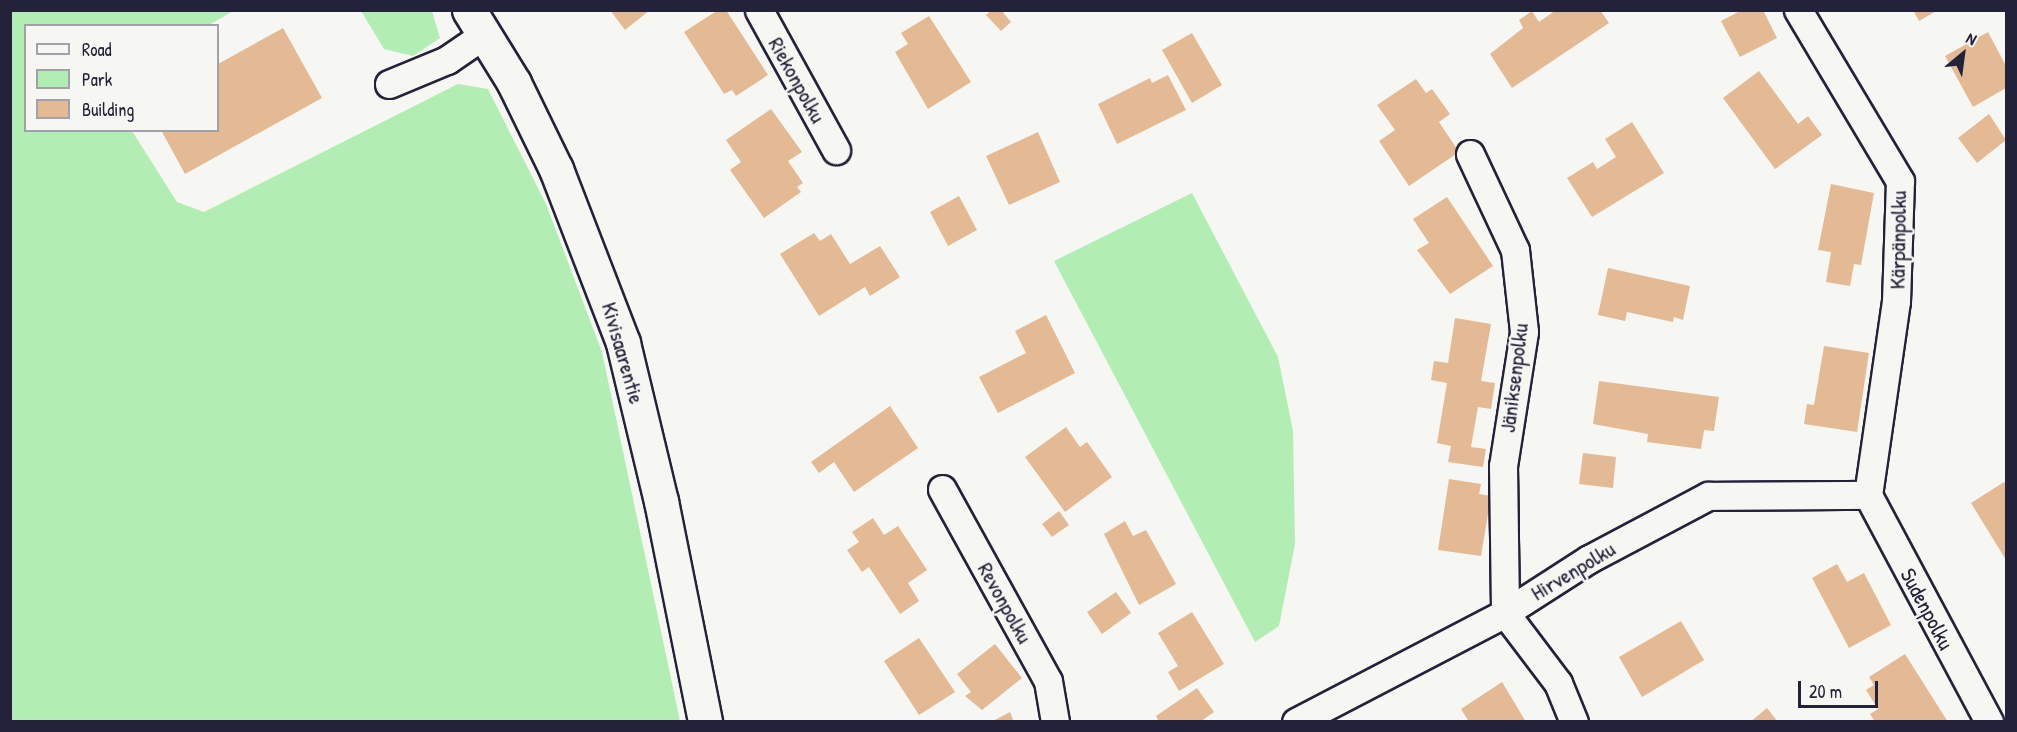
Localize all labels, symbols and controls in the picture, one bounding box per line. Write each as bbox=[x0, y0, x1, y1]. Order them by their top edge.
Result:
legend bbox=[24, 24, 219, 132]
north arrow bbox=[1933, 24, 1993, 84]
text: N bbox=[1963, 27, 1981, 50]
street label: Riekonpolku bbox=[763, 33, 831, 127]
text: Road bbox=[82, 37, 112, 62]
text: Park bbox=[82, 67, 112, 92]
text: Building bbox=[82, 97, 134, 122]
street label: Kärpänpolku bbox=[1884, 190, 1912, 290]
street label: Kivisaarentie bbox=[596, 299, 650, 407]
street label: Jäniksenpolku bbox=[1494, 322, 1534, 434]
street label: Hirvenpolku bbox=[1526, 536, 1620, 606]
street label: Revonpolku bbox=[972, 558, 1038, 648]
street label: Sudenpolku bbox=[1895, 564, 1959, 654]
scale bar bbox=[1801, 669, 1880, 707]
text: 20 m bbox=[1809, 679, 1842, 704]

